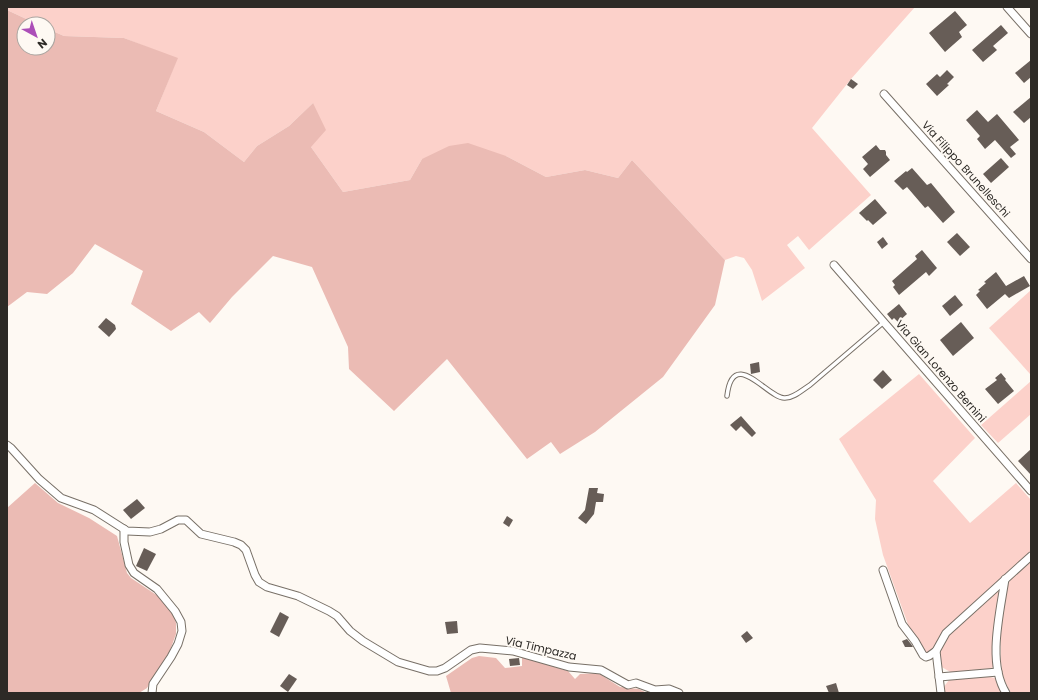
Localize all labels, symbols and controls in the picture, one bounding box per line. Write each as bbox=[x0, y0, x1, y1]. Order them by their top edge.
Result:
north arrow bbox=[16, 16, 56, 56]
text: N bbox=[34, 35, 51, 52]
street label: Via Filippo Brunelleschi bbox=[918, 117, 1014, 221]
street label: Via Gian Lorenzo Bernini bbox=[892, 316, 990, 426]
street label: Via Timpazza bbox=[504, 632, 578, 664]

